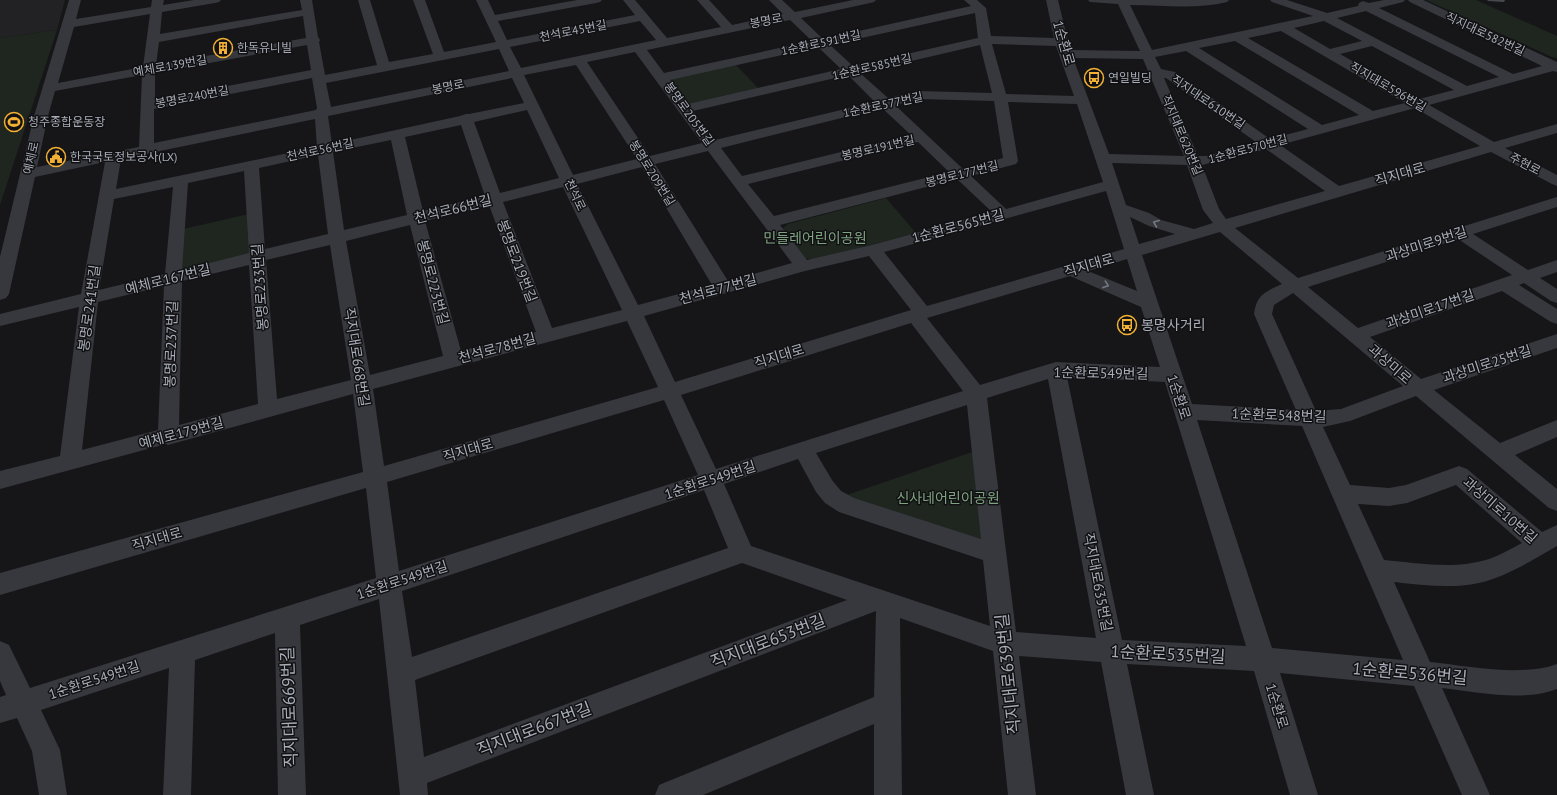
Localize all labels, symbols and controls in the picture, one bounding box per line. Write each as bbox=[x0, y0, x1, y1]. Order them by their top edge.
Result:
street label: 직지대로582번길 bbox=[1443, 9, 1527, 58]
street label: 봉명로 bbox=[748, 10, 784, 31]
street label: 천석로45번길 bbox=[538, 17, 608, 44]
street label: 1순환로 bbox=[1049, 18, 1079, 68]
street label: 1순환로591번길 bbox=[780, 27, 862, 58]
building icon: 한독유니빌 bbox=[212, 37, 234, 59]
place label: 한독유니빌 bbox=[237, 40, 292, 55]
street label: 1순환로585번길 bbox=[831, 50, 913, 83]
street label: 예체로139번길 bbox=[132, 52, 208, 79]
street label: 직지대로596번길 bbox=[1347, 59, 1429, 115]
bus stop icon: 연일빌딩 bbox=[1083, 67, 1105, 89]
place label: 연일빌딩 bbox=[1108, 70, 1152, 85]
street label: 직지대로610번길 bbox=[1168, 71, 1248, 132]
street label: 봉명로 bbox=[430, 76, 466, 97]
street label: 봉명로205번길 bbox=[661, 79, 717, 148]
street label: 봉명로240번길 bbox=[154, 82, 230, 111]
street label: 1순환로577번길 bbox=[842, 89, 924, 120]
street label: 직지대로620번길 bbox=[1159, 92, 1206, 177]
sports icon: 청주종합운동장 bbox=[3, 111, 25, 133]
place label: 청주종합운동장 bbox=[28, 114, 105, 129]
street label: 1순환로570번길 bbox=[1207, 131, 1289, 166]
street label: 봉명로191번길 bbox=[840, 132, 916, 163]
street label: 천석로56번길 bbox=[285, 135, 355, 164]
street label: 봉명로209번길 bbox=[626, 137, 679, 208]
street label: 예체로 bbox=[19, 140, 42, 176]
public building icon: 한국국토정보공사(LX) bbox=[45, 146, 67, 168]
place label: 한국국토정보공사(LX) bbox=[70, 149, 177, 164]
street label: 주현로 bbox=[1507, 149, 1543, 178]
street label: 봉명로177번길 bbox=[924, 157, 1000, 190]
street label: 직지대로 bbox=[1373, 158, 1427, 190]
street label: 천석로 bbox=[561, 177, 589, 213]
street label: 천석로66번길 bbox=[412, 191, 494, 227]
street label: 1순환로565번길 bbox=[910, 205, 1006, 247]
street label: 봉명로219번길 bbox=[493, 217, 541, 305]
one-way arrow bbox=[1153, 220, 1160, 228]
street label: 과상미로9번길 bbox=[1383, 222, 1469, 266]
park label: 민들레어린이공원 bbox=[763, 229, 867, 247]
street label: 봉명로223번길 bbox=[413, 238, 453, 326]
street label: 봉명로233번길 bbox=[248, 243, 272, 331]
street label: 직지대로 bbox=[1062, 249, 1116, 281]
street label: 예체로167번길 bbox=[123, 260, 213, 298]
street label: 봉명로241번길 bbox=[74, 264, 104, 352]
street label: 천석로77번길 bbox=[677, 270, 759, 308]
one-way arrow bbox=[1102, 281, 1109, 289]
street label: 과상미로17번길 bbox=[1383, 285, 1477, 333]
street label: 봉명로237번길 bbox=[160, 300, 182, 388]
street label: 직지대로668번길 bbox=[340, 306, 374, 408]
bus stop icon: 봉명사거리 bbox=[1116, 314, 1138, 336]
place label: 봉명사거리 bbox=[1141, 316, 1205, 334]
street label: 천석로78번길 bbox=[456, 329, 538, 367]
street label: 직지대로 bbox=[752, 340, 806, 372]
street label: 과상미로 bbox=[1365, 340, 1415, 388]
street label: 과상미로25번길 bbox=[1440, 341, 1534, 387]
street label: 1순환로549번길 bbox=[1053, 363, 1149, 383]
street label: 1순환로 bbox=[1163, 372, 1195, 422]
street label: 1순환로548번길 bbox=[1231, 404, 1327, 426]
street label: 예체로179번길 bbox=[137, 413, 225, 453]
street label: 직지대로 bbox=[441, 434, 495, 466]
street label: 1순환로549번길 bbox=[662, 457, 758, 503]
street label: 과상미로10번길 bbox=[1459, 473, 1541, 547]
park label: 신사네어린이공원 bbox=[896, 489, 1000, 507]
street label: 직지대로 bbox=[130, 523, 184, 555]
street label: 직지대로635번길 bbox=[1080, 531, 1116, 633]
street label: 1순환로549번길 bbox=[354, 557, 450, 603]
street label: 직지대로653번길 bbox=[707, 609, 829, 673]
street label: 직지대로639번길 bbox=[991, 612, 1025, 736]
street label: 1순환로535번길 bbox=[1110, 640, 1226, 668]
street label: 직지대로669번길 bbox=[276, 646, 302, 768]
street label: 1순환로549번길 bbox=[46, 657, 142, 703]
street label: 1순환로536번길 bbox=[1352, 657, 1468, 689]
street label: 1순환로 bbox=[1262, 681, 1292, 731]
street label: 직지대로667번길 bbox=[473, 697, 595, 761]

